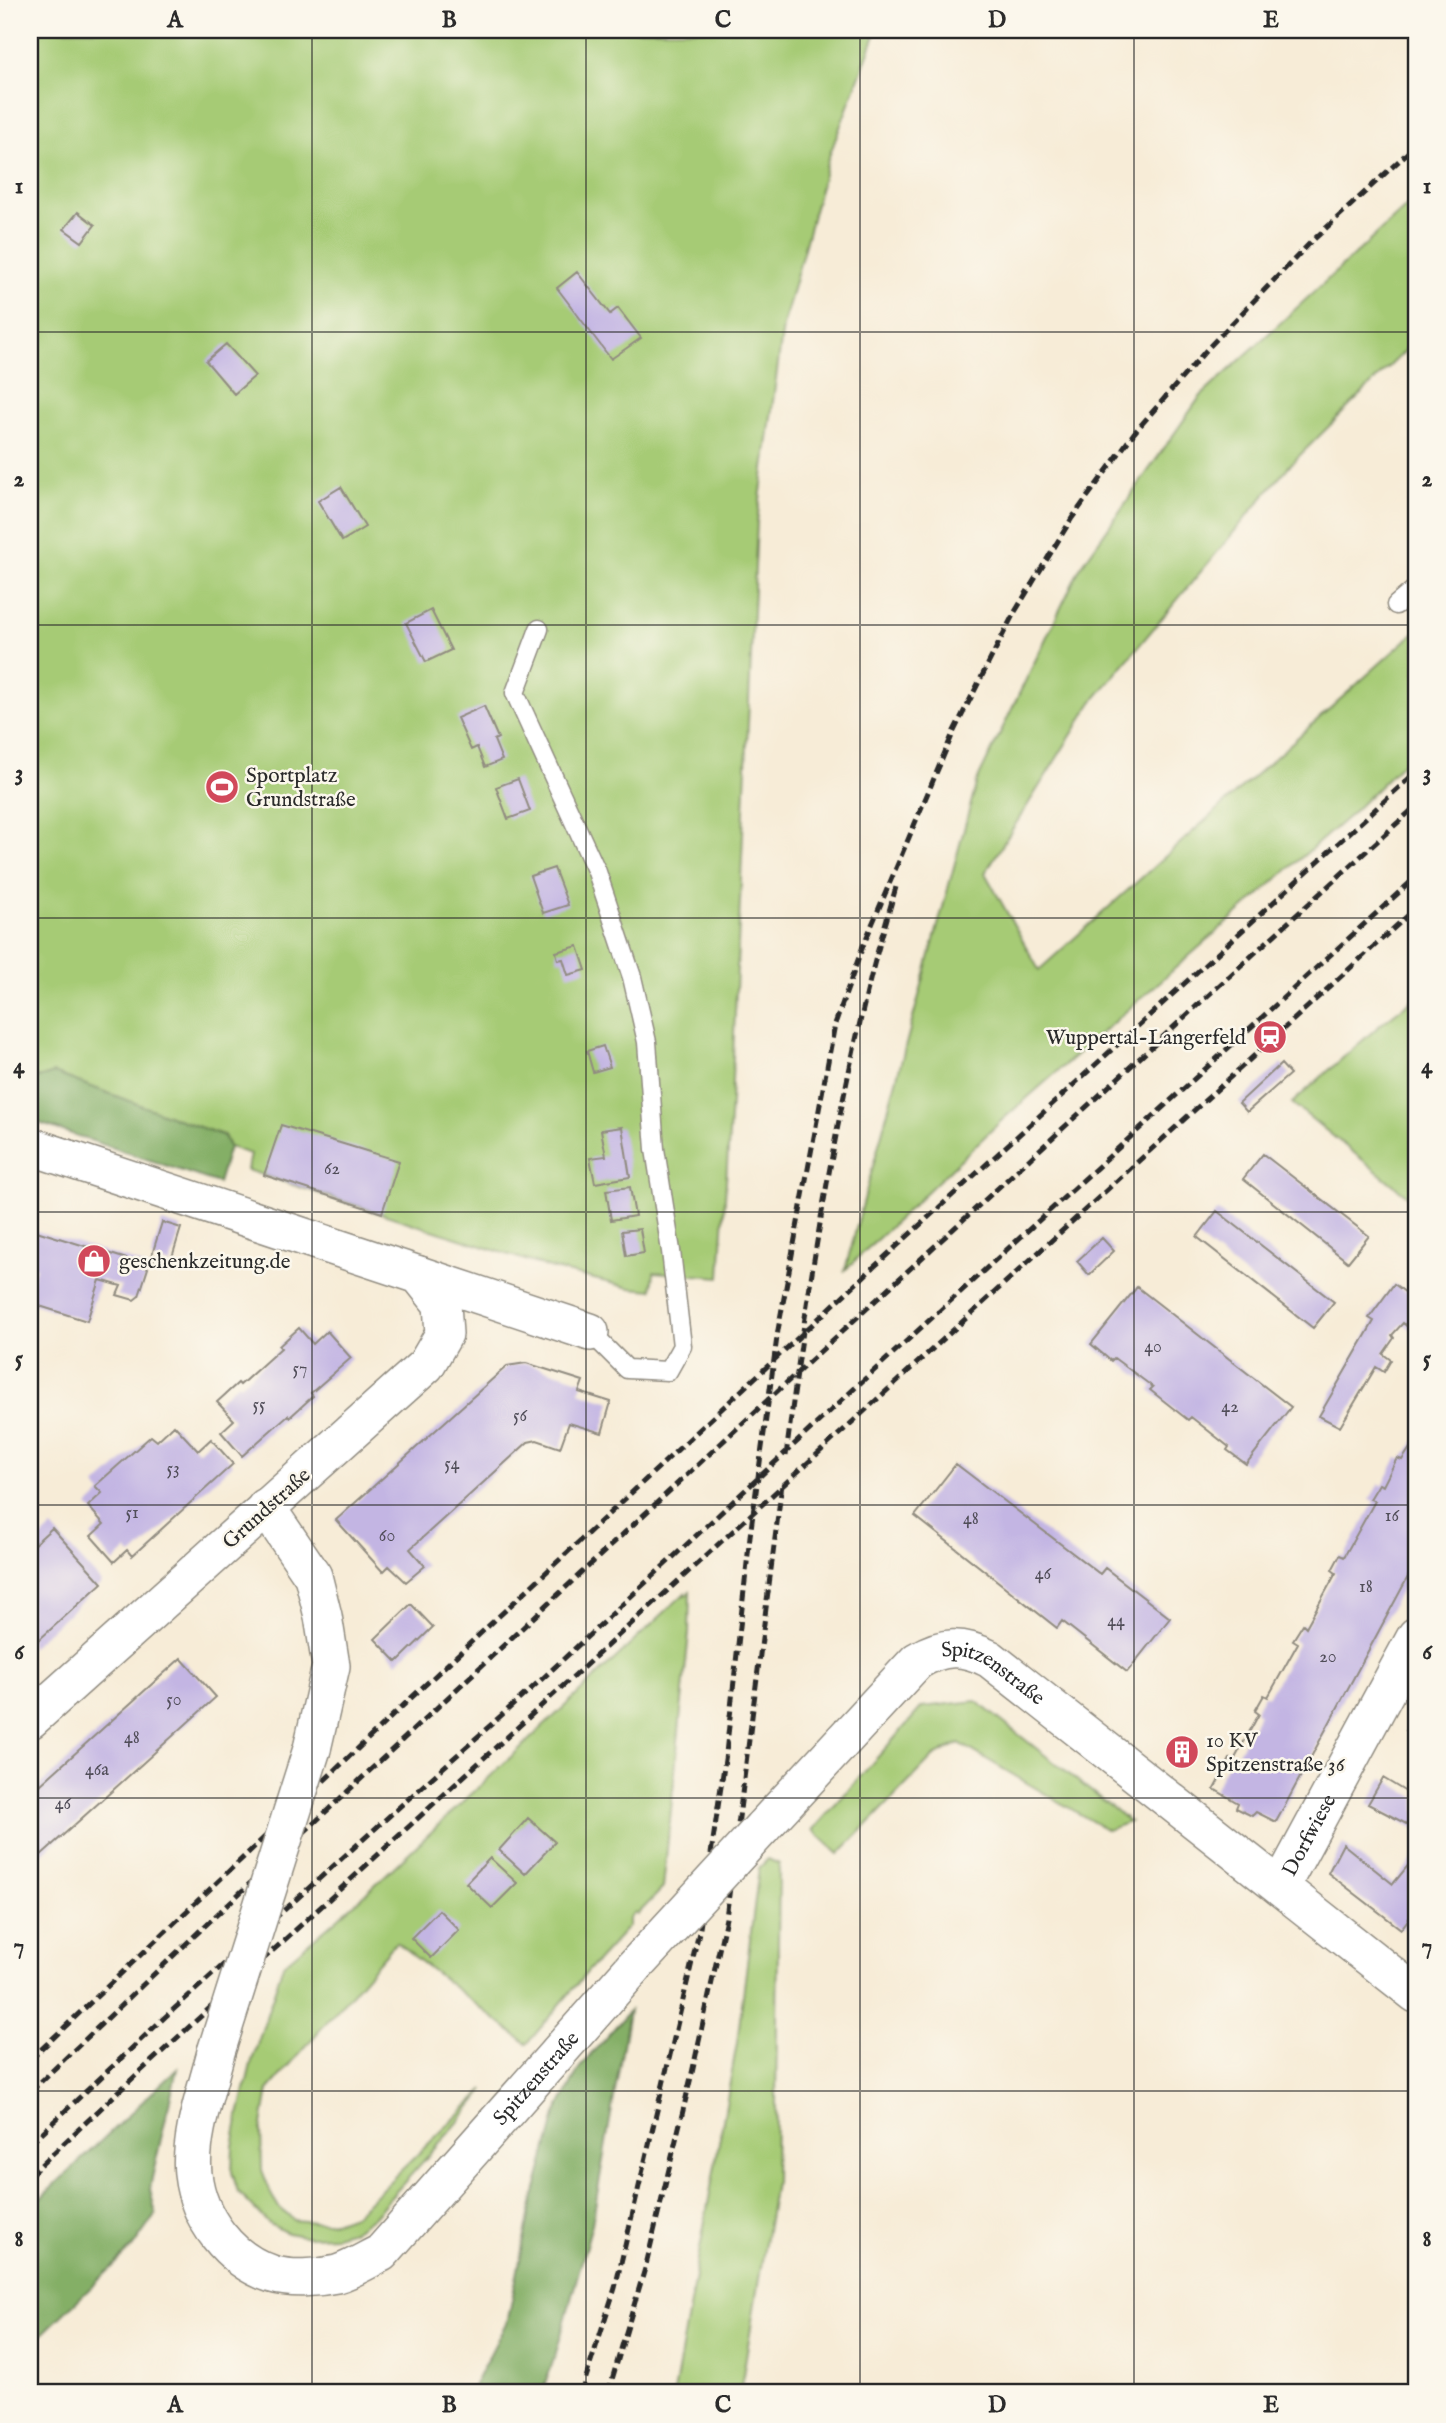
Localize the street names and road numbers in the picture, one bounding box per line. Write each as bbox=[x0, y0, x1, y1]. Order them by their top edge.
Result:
street label: Grundstraße bbox=[217, 1462, 317, 1556]
street label: Spitzenstraße bbox=[939, 1637, 1050, 1712]
street label: Dorfwiese bbox=[1277, 1790, 1343, 1881]
street label: Spitzenstraße bbox=[488, 2026, 586, 2132]

